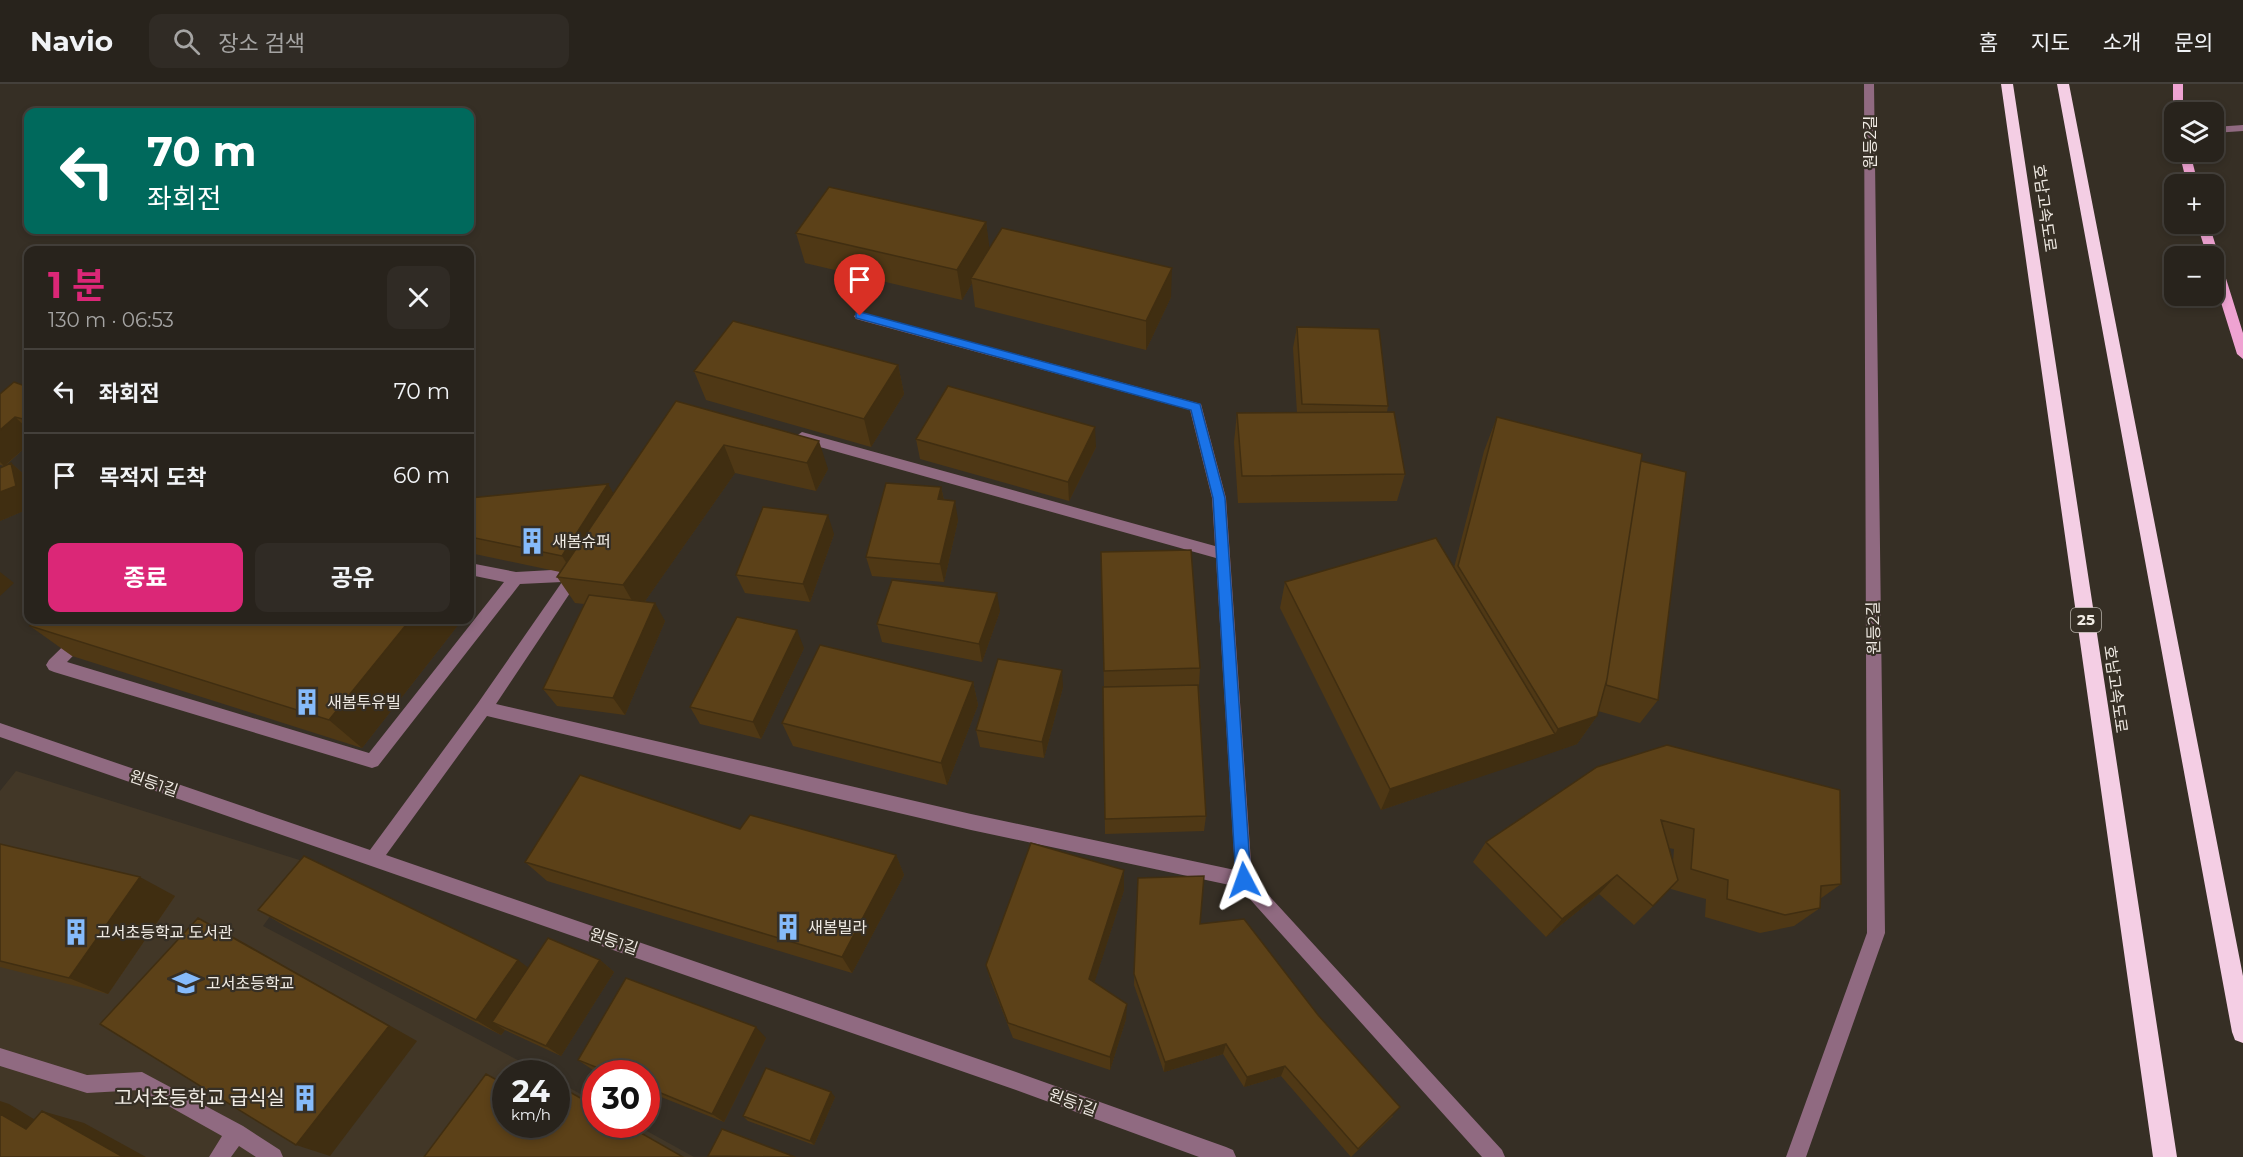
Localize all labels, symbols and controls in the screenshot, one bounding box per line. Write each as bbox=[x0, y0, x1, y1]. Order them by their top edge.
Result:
search box bbox=[149, 14, 569, 68]
text: Navio bbox=[30, 24, 113, 58]
icon: search bbox=[170, 25, 203, 58]
text: 장소 검색 bbox=[218, 30, 305, 57]
text: 홈 bbox=[1979, 30, 1998, 55]
text: 지도 bbox=[2031, 30, 2070, 55]
text: 소개 bbox=[2103, 30, 2141, 55]
text: 문의 bbox=[2174, 30, 2213, 55]
map controls bbox=[2164, 102, 2224, 306]
button: layers bbox=[2164, 102, 2224, 162]
street label: 원등2길 bbox=[1861, 115, 1880, 169]
text: 70 m bbox=[147, 125, 257, 177]
icon: left bbox=[48, 132, 126, 210]
street label: 호남고속도로 bbox=[2029, 163, 2060, 253]
button: + bbox=[2164, 174, 2224, 234]
text: 좌회전 bbox=[147, 182, 222, 215]
button: − bbox=[2164, 246, 2224, 306]
pin bbox=[834, 254, 885, 316]
text: 1 분 bbox=[48, 263, 105, 307]
icon: arrive bbox=[843, 263, 876, 296]
button: close bbox=[387, 266, 450, 329]
text: 130 m · 06:53 bbox=[48, 308, 174, 332]
icon: left bbox=[48, 375, 81, 408]
text: 70 m bbox=[394, 378, 450, 405]
text: 좌회전 bbox=[99, 380, 160, 407]
icon: arrive bbox=[48, 459, 81, 492]
text: 60 m bbox=[393, 462, 450, 489]
text: 목적지 도착 bbox=[99, 464, 206, 491]
building icon: 새봄슈퍼 bbox=[517, 526, 547, 556]
place label: 새봄슈퍼 bbox=[552, 532, 611, 551]
button: 종료 bbox=[48, 543, 243, 612]
button: 공유 bbox=[255, 543, 450, 612]
street label: 원등2길 bbox=[1864, 601, 1883, 655]
road number: 25 bbox=[2071, 608, 2101, 632]
street label: 호남고속도로 bbox=[2100, 644, 2131, 734]
building icon: 새봄투유빌 bbox=[292, 687, 322, 717]
place label: 새봄투유빌 bbox=[327, 693, 401, 712]
street label: 원등1길 bbox=[127, 766, 181, 801]
position arrow bbox=[1212, 848, 1276, 912]
building icon: 새봄빌라 bbox=[773, 912, 803, 942]
building icon: 고서초등학교 도서관 bbox=[61, 917, 91, 947]
place label: 새봄빌라 bbox=[808, 918, 867, 937]
place label: 고서초등학교 도서관 bbox=[96, 923, 233, 942]
street label: 원등1길 bbox=[587, 924, 641, 959]
school or university icon: 고서초등학교 bbox=[171, 968, 201, 998]
place label: 고서초등학교 bbox=[206, 974, 294, 993]
speed limit sign: 30 bbox=[582, 1060, 660, 1138]
text: 24 bbox=[512, 1073, 550, 1110]
building icon: 고서초등학교 급식실 bbox=[290, 1083, 320, 1113]
street label: 원등1길 bbox=[1046, 1085, 1100, 1120]
place label: 고서초등학교 급식실 bbox=[114, 1086, 285, 1110]
text: km/h bbox=[511, 1105, 551, 1124]

